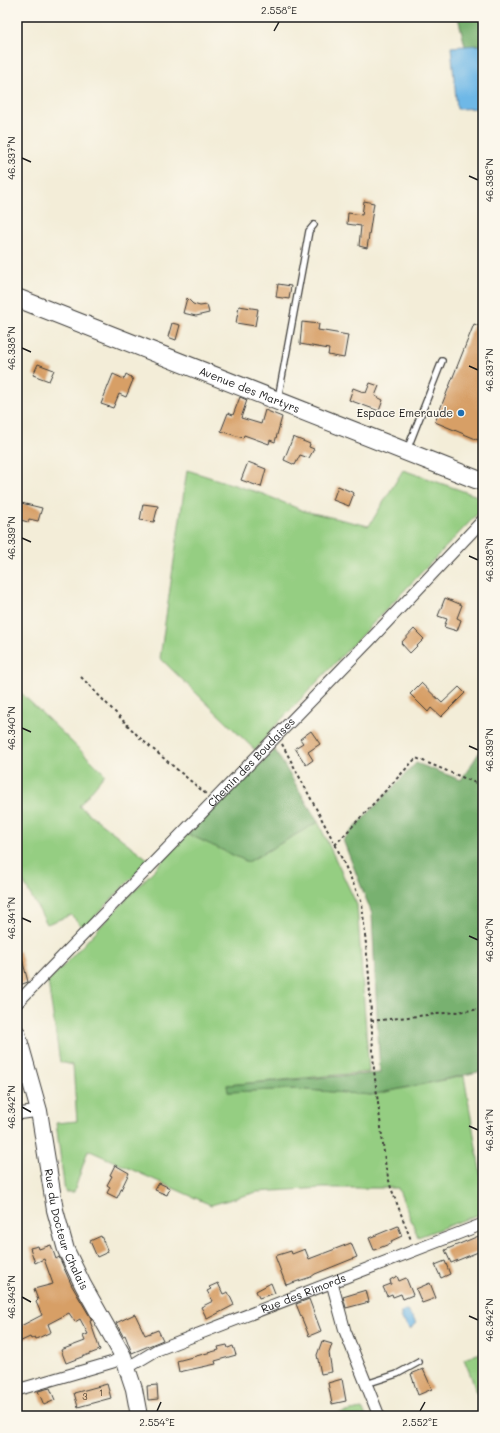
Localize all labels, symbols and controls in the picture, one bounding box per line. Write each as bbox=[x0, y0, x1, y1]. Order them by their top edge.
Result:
text: 2.558°E bbox=[261, 3, 297, 17]
text: 46.337°N bbox=[4, 136, 18, 180]
text: 46.336°N bbox=[482, 158, 496, 202]
text: 46.338°N bbox=[4, 326, 18, 370]
text: 46.337°N bbox=[482, 348, 496, 392]
street label: Avenue des Martyrs bbox=[197, 363, 302, 416]
place label: Espace Emeraude bbox=[357, 405, 453, 420]
marker: Espace Emeraude bbox=[456, 408, 466, 418]
text: 46.339°N bbox=[4, 516, 18, 560]
text: 46.338°N bbox=[482, 538, 496, 582]
text: 46.340°N bbox=[4, 706, 18, 750]
street label: Chemin des Boudaises bbox=[204, 714, 298, 810]
text: 46.339°N bbox=[482, 728, 496, 772]
text: 46.341°N bbox=[4, 897, 18, 939]
text: 46.340°N bbox=[482, 918, 496, 962]
text: 46.342°N bbox=[4, 1085, 18, 1129]
text: 46.341°N bbox=[482, 1109, 496, 1151]
street label: Rue du Docteur Chalais bbox=[41, 1168, 92, 1292]
street label: Rue des Rimords bbox=[259, 1270, 348, 1316]
text: 46.343°N bbox=[4, 1275, 18, 1319]
text: 46.342°N bbox=[482, 1298, 496, 1342]
house number: 1 bbox=[99, 1387, 103, 1398]
house number: 3 bbox=[82, 1391, 88, 1402]
text: 2.554°E bbox=[139, 1415, 175, 1429]
text: 2.552°E bbox=[402, 1415, 438, 1429]

